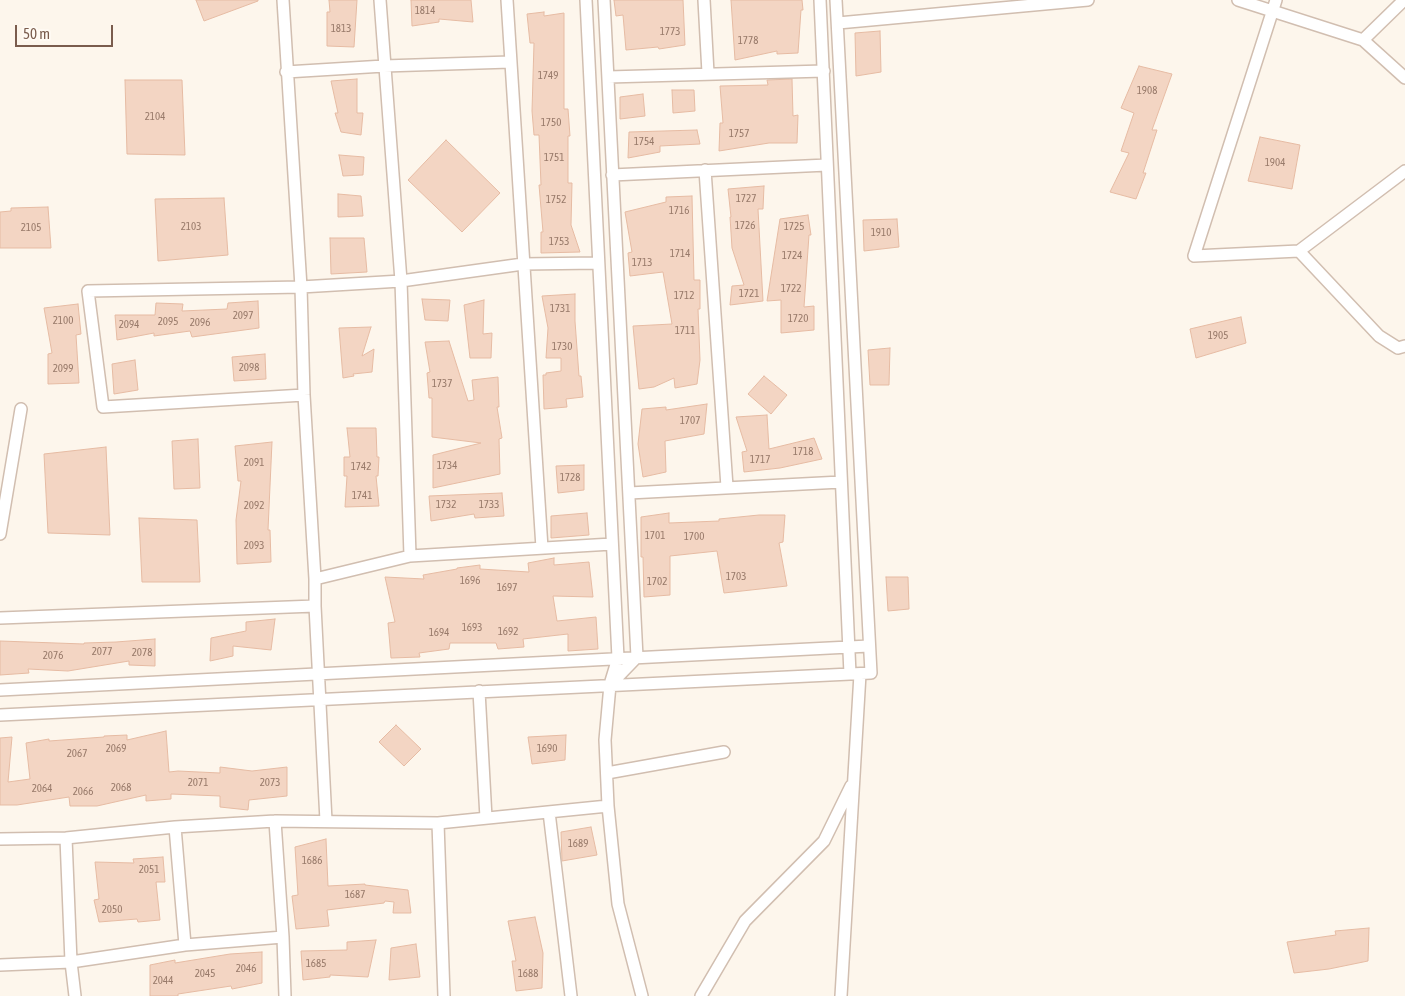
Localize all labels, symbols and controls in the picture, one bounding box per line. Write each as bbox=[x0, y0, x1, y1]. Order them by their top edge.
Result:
house number: 1814 bbox=[415, 4, 435, 18]
scale bar bbox=[18, 15, 115, 47]
house number: 1813 bbox=[331, 22, 351, 36]
text: 50 m bbox=[23, 25, 50, 42]
house number: 1773 bbox=[660, 25, 680, 39]
house number: 1778 bbox=[738, 34, 758, 48]
house number: 1749 bbox=[538, 69, 558, 83]
house number: 1908 bbox=[1137, 84, 1157, 98]
house number: 2104 bbox=[145, 110, 165, 124]
house number: 1750 bbox=[541, 116, 561, 130]
house number: 1757 bbox=[729, 127, 749, 141]
house number: 1754 bbox=[634, 135, 654, 149]
house number: 1751 bbox=[544, 151, 564, 165]
house number: 1904 bbox=[1265, 156, 1285, 170]
house number: 1727 bbox=[736, 192, 756, 206]
house number: 1752 bbox=[546, 193, 566, 207]
house number: 1716 bbox=[669, 204, 689, 218]
house number: 1726 bbox=[735, 219, 755, 233]
house number: 2103 bbox=[181, 220, 201, 234]
house number: 1725 bbox=[784, 220, 804, 234]
house number: 2105 bbox=[21, 221, 41, 235]
house number: 1910 bbox=[871, 226, 891, 240]
house number: 1753 bbox=[549, 235, 569, 249]
house number: 1714 bbox=[670, 247, 690, 261]
house number: 1724 bbox=[782, 249, 802, 263]
house number: 1713 bbox=[632, 256, 652, 270]
house number: 1722 bbox=[781, 282, 801, 296]
house number: 1721 bbox=[739, 287, 759, 301]
house number: 1712 bbox=[674, 289, 694, 303]
house number: 1731 bbox=[550, 302, 570, 316]
house number: 2097 bbox=[233, 309, 253, 323]
house number: 1720 bbox=[788, 312, 808, 326]
house number: 2100 bbox=[53, 314, 73, 328]
house number: 2095 bbox=[158, 315, 178, 329]
house number: 2096 bbox=[190, 316, 210, 330]
house number: 2094 bbox=[119, 318, 139, 332]
house number: 1711 bbox=[675, 324, 695, 338]
house number: 1905 bbox=[1208, 329, 1228, 343]
house number: 1730 bbox=[552, 340, 572, 354]
house number: 2098 bbox=[239, 361, 259, 375]
house number: 2099 bbox=[53, 362, 73, 376]
house number: 1737 bbox=[432, 377, 452, 391]
house number: 1707 bbox=[680, 414, 700, 428]
house number: 1718 bbox=[793, 445, 813, 459]
house number: 1717 bbox=[750, 453, 770, 467]
house number: 2091 bbox=[244, 456, 264, 470]
house number: 1734 bbox=[437, 459, 457, 473]
house number: 1742 bbox=[351, 460, 371, 474]
house number: 1728 bbox=[560, 471, 580, 485]
house number: 1741 bbox=[352, 489, 372, 503]
house number: 1732 bbox=[436, 498, 456, 512]
house number: 1733 bbox=[479, 498, 499, 512]
house number: 2092 bbox=[244, 499, 264, 513]
house number: 1701 bbox=[645, 529, 665, 543]
house number: 1700 bbox=[684, 530, 704, 544]
house number: 2093 bbox=[244, 539, 264, 553]
house number: 1703 bbox=[726, 570, 746, 584]
house number: 1696 bbox=[460, 574, 480, 588]
house number: 1702 bbox=[647, 575, 667, 589]
house number: 1697 bbox=[497, 581, 517, 595]
house number: 1693 bbox=[462, 621, 482, 635]
house number: 1692 bbox=[498, 625, 518, 639]
house number: 1694 bbox=[429, 626, 449, 640]
house number: 2077 bbox=[92, 645, 112, 659]
house number: 2078 bbox=[132, 646, 152, 660]
house number: 2076 bbox=[43, 649, 63, 663]
house number: 2069 bbox=[106, 742, 126, 756]
house number: 1690 bbox=[537, 742, 557, 756]
house number: 2067 bbox=[67, 747, 87, 761]
house number: 2071 bbox=[188, 776, 208, 790]
house number: 2073 bbox=[260, 776, 280, 790]
house number: 2068 bbox=[111, 781, 131, 795]
house number: 2064 bbox=[32, 782, 52, 796]
house number: 2066 bbox=[73, 785, 93, 799]
house number: 1689 bbox=[568, 837, 588, 851]
house number: 1686 bbox=[302, 854, 322, 868]
house number: 2051 bbox=[139, 863, 159, 877]
house number: 1687 bbox=[345, 888, 365, 902]
house number: 2050 bbox=[102, 903, 122, 917]
house number: 1685 bbox=[306, 957, 326, 971]
house number: 2046 bbox=[236, 962, 256, 976]
house number: 2045 bbox=[195, 967, 215, 981]
house number: 1688 bbox=[518, 967, 538, 981]
house number: 2044 bbox=[153, 974, 173, 988]

